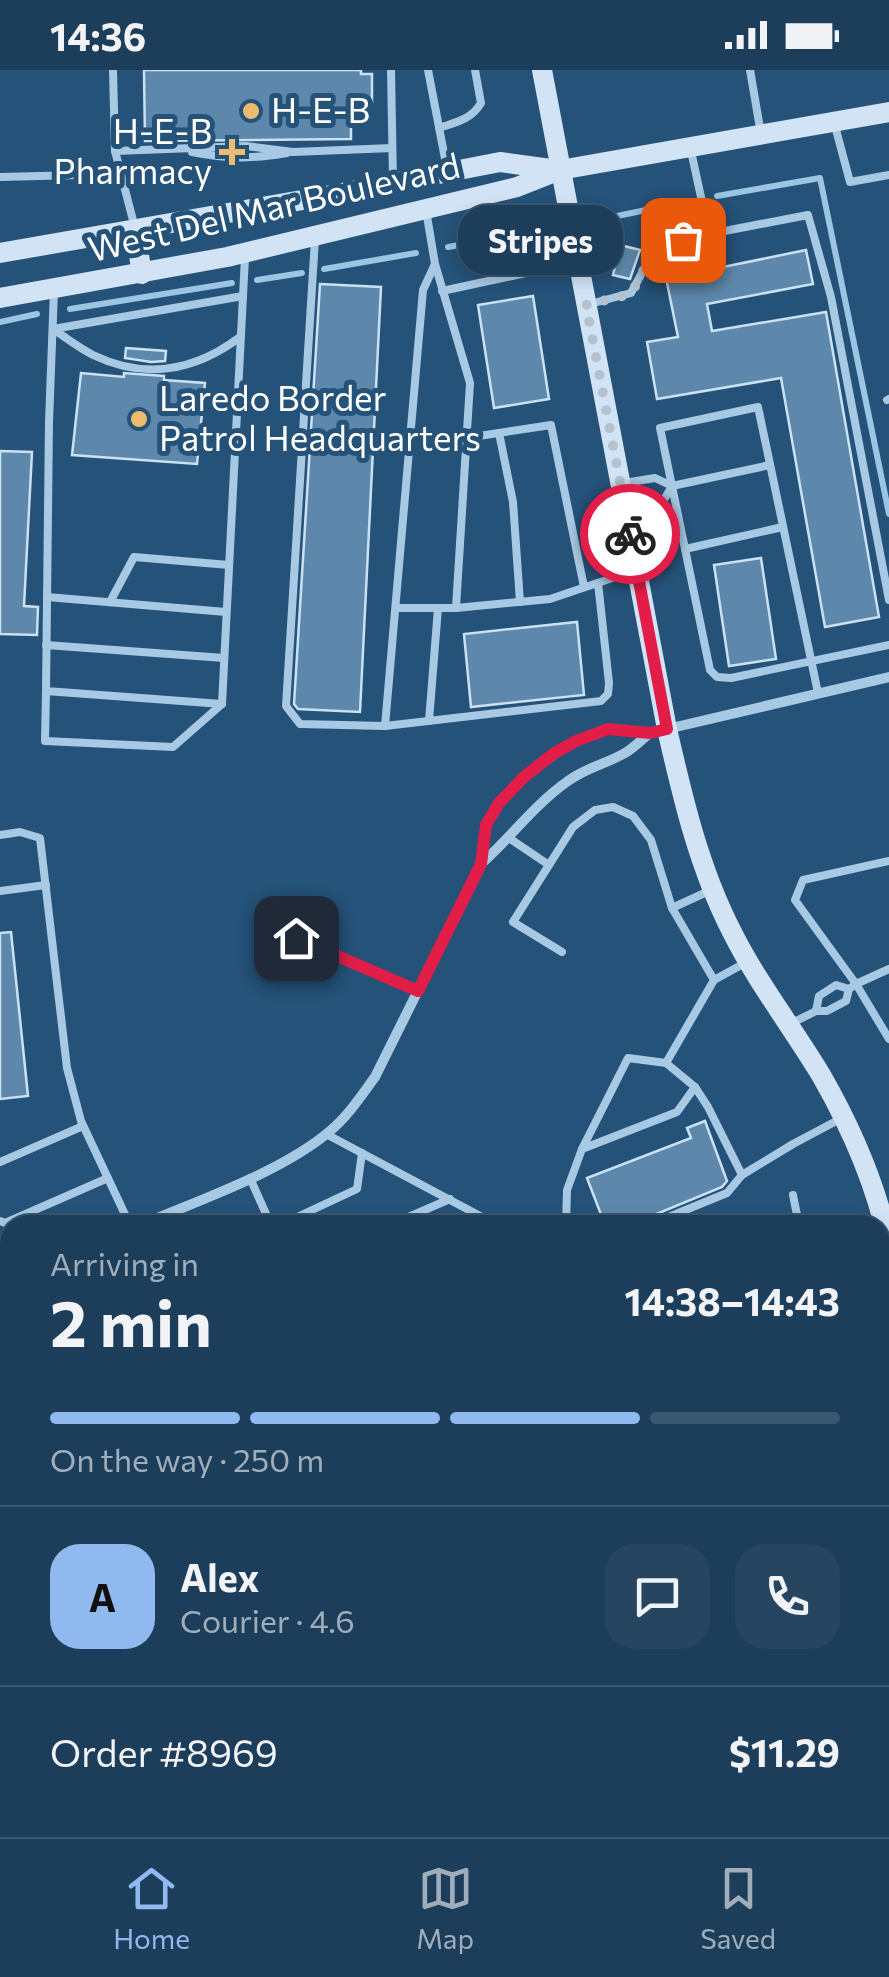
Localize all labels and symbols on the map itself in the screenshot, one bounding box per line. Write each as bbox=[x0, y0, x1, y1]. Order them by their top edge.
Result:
place label: H-E-B bbox=[271, 87, 370, 130]
marker: H-E-B bbox=[240, 100, 262, 122]
place label: H-E-B Pharmacy bbox=[53, 108, 212, 191]
marker: H-E-B Pharmacy bbox=[221, 141, 243, 163]
street label: West Del Mar Boulevard bbox=[83, 142, 463, 269]
pin bbox=[641, 198, 726, 283]
callout: Stripes bbox=[458, 205, 623, 275]
place label: Laredo Border Patrol Headquarters bbox=[159, 375, 481, 458]
marker: Laredo Border Patrol Headquarters bbox=[128, 408, 150, 430]
courier bbox=[580, 484, 680, 584]
pin bbox=[254, 896, 339, 981]

